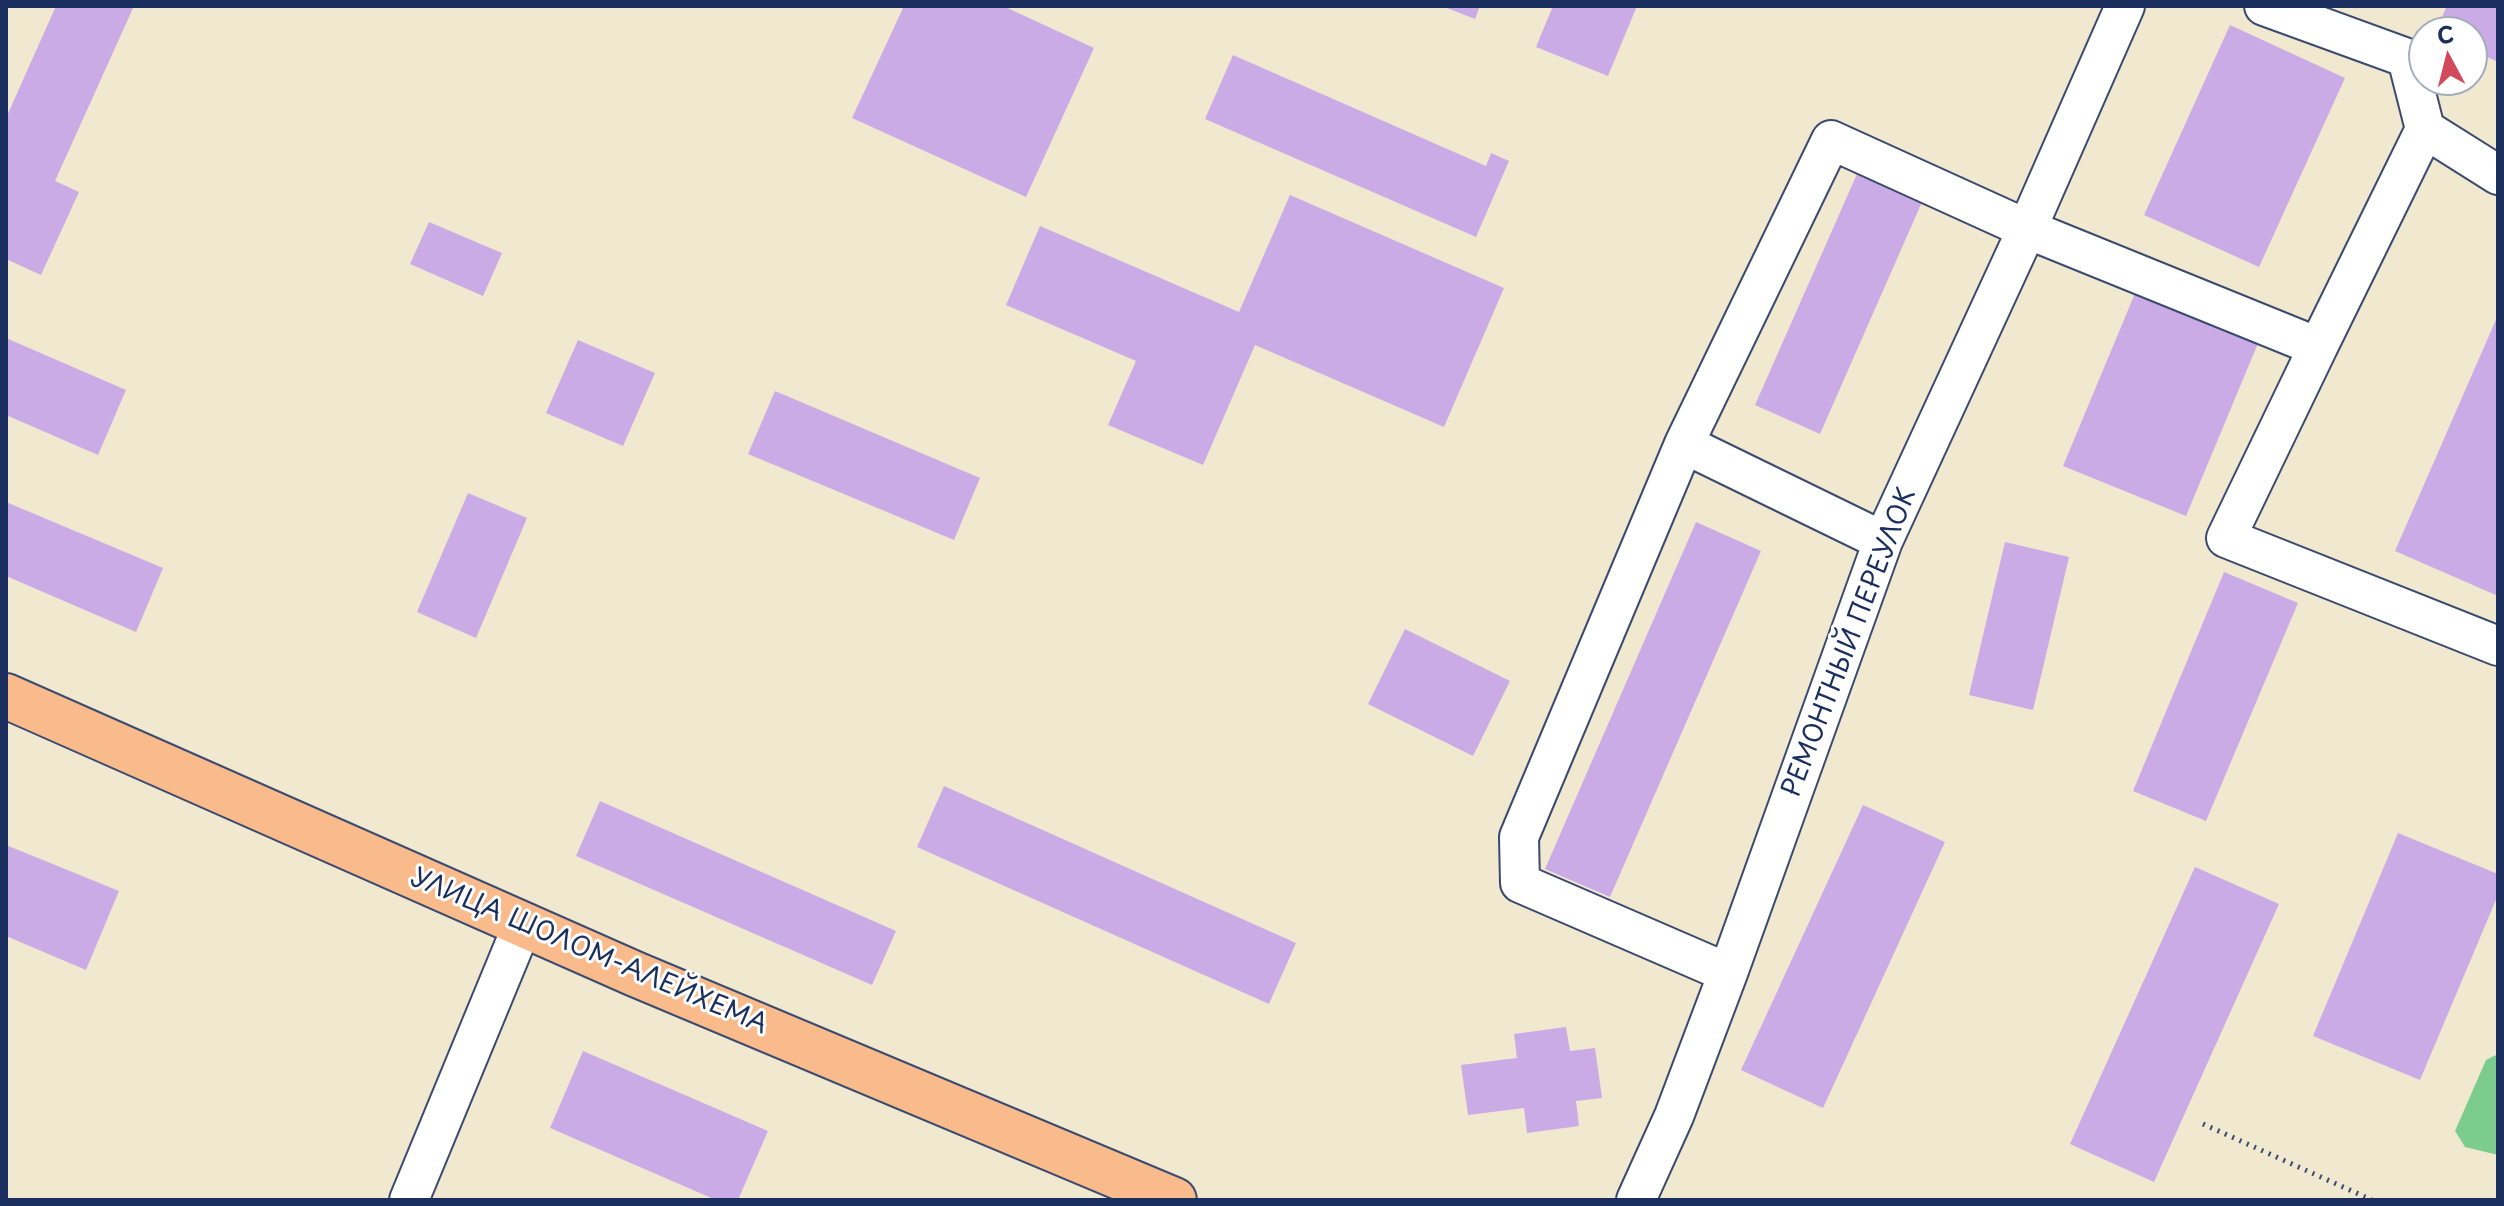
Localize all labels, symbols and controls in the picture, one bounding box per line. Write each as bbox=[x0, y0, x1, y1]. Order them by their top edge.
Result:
north arrow bbox=[2408, 16, 2488, 96]
text: С bbox=[2435, 16, 2455, 51]
street label: РЕМОНТНЫЙ ПЕРЕУЛОК bbox=[1777, 484, 1923, 802]
street label: УЛИЦА ШОЛОМ-АЛЕЙХЕМА bbox=[406, 863, 772, 1041]

